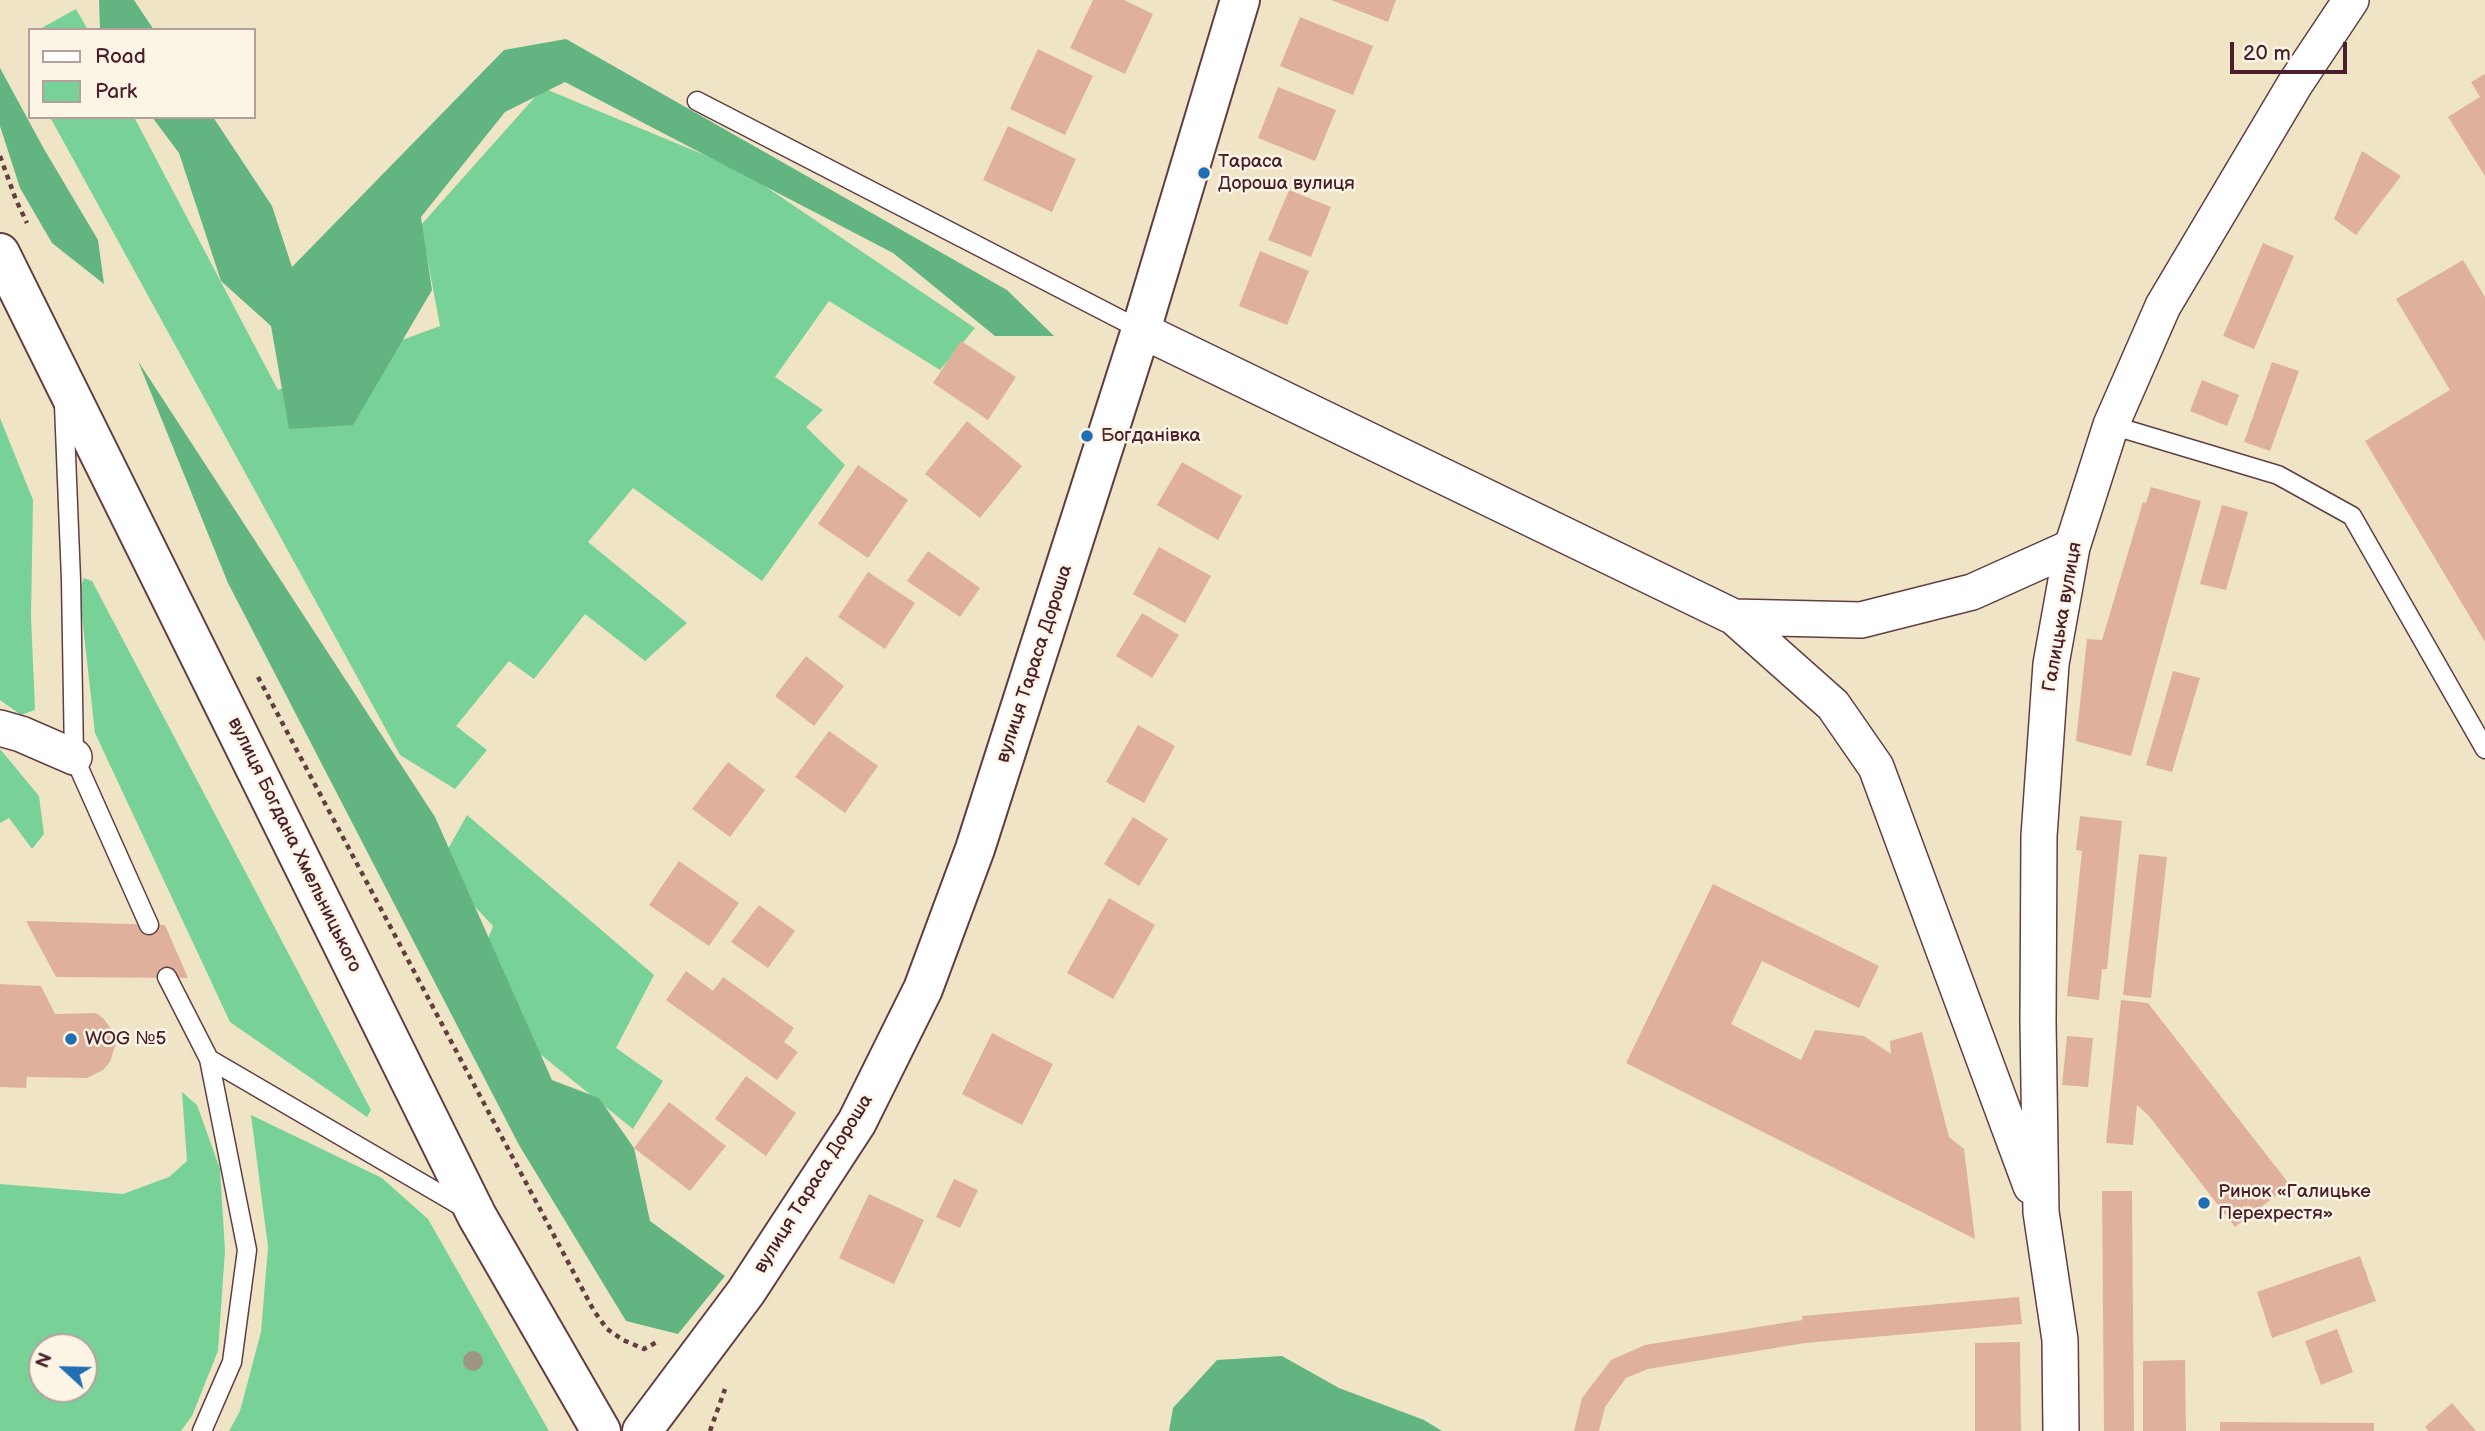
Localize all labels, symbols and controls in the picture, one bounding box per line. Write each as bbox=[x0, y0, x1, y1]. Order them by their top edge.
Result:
legend bbox=[28, 28, 256, 119]
scale bar bbox=[2233, 28, 2350, 72]
text: 20 m bbox=[2243, 41, 2291, 66]
text: Road bbox=[95, 44, 146, 69]
text: Park bbox=[95, 79, 137, 104]
place label: Тараса Дороша вулиця bbox=[1218, 151, 1355, 195]
marker: Тараса Дороша вулиця bbox=[1196, 165, 1212, 181]
place label: Богданівка bbox=[1101, 425, 1201, 447]
marker: Богданівка bbox=[1079, 428, 1095, 444]
street label: Галицька вулиця bbox=[2039, 540, 2087, 694]
street label: вулиця Тараса Дороша bbox=[992, 562, 1078, 766]
street label: вулиця Богдана Хмельницького bbox=[222, 714, 366, 976]
place label: WOG №5 bbox=[85, 1028, 166, 1050]
marker: WOG №5 bbox=[63, 1031, 79, 1047]
street label: вулиця Тараса Дороша bbox=[750, 1090, 878, 1278]
place label: Ринок «Галицьке Перехрестя» bbox=[2218, 1181, 2371, 1225]
marker: Ринок «Галицьке Перехрестя» bbox=[2196, 1195, 2212, 1211]
north arrow bbox=[28, 1333, 98, 1403]
text: N bbox=[32, 1350, 58, 1372]

